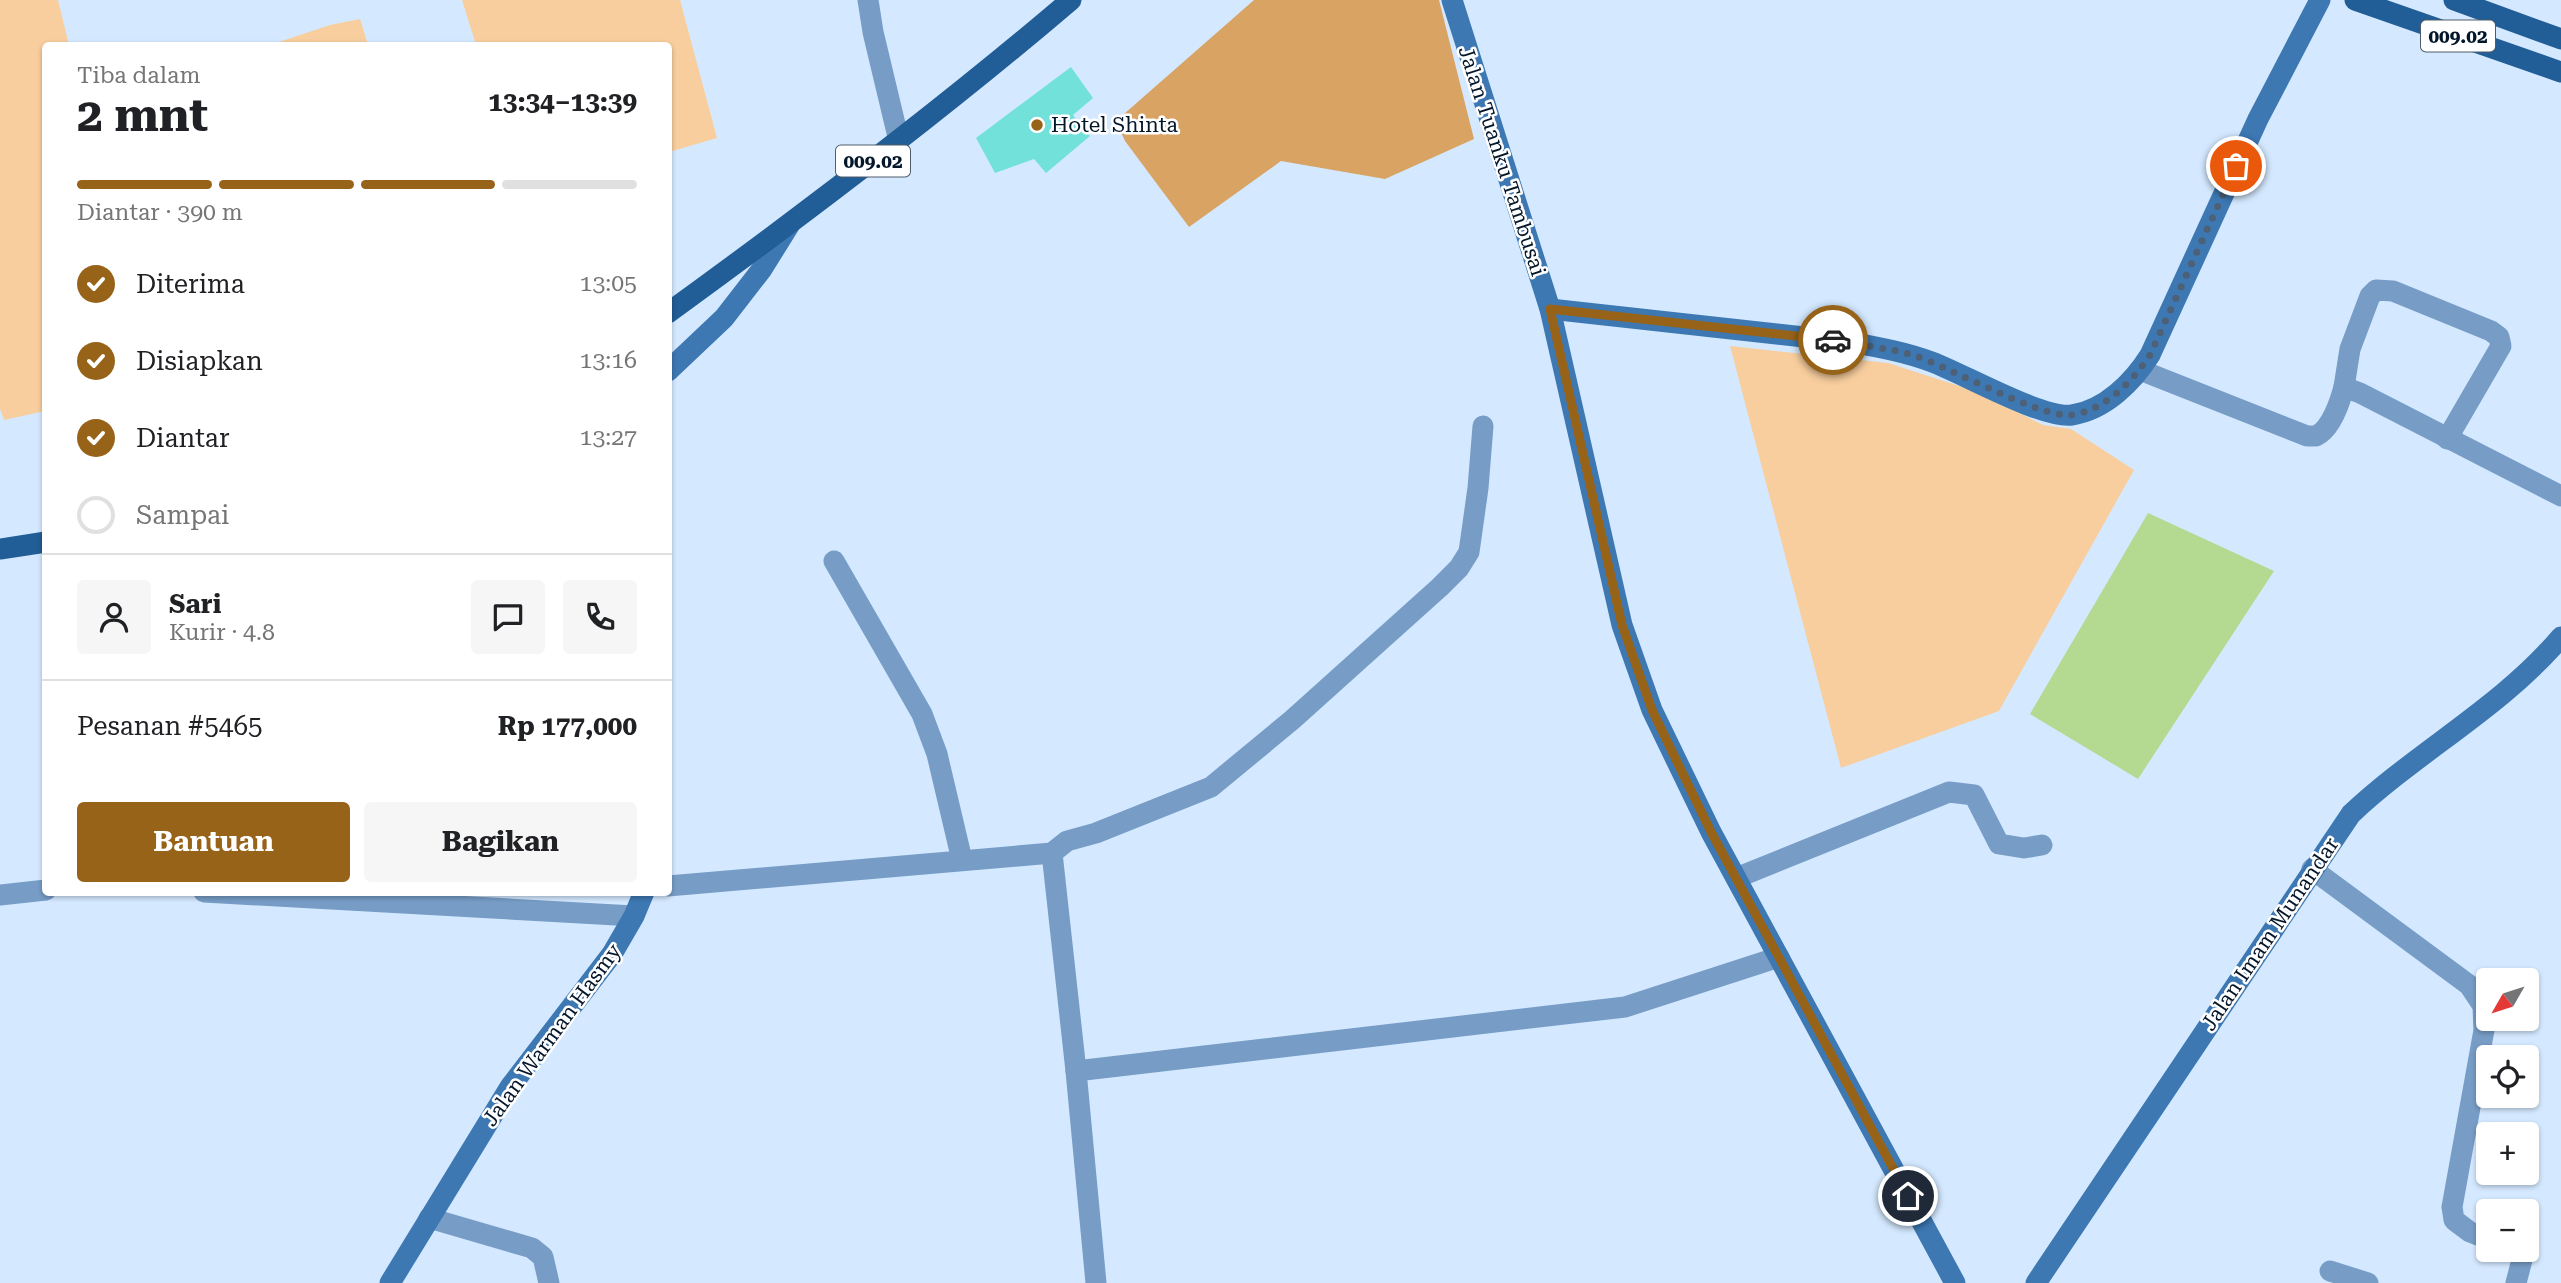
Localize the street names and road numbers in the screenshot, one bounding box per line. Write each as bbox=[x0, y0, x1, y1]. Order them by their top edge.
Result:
road number: 009.02 bbox=[2421, 20, 2495, 52]
street label: Jalan Tuanku Tambusai bbox=[1454, 43, 1551, 279]
road number: 009.02 bbox=[836, 146, 910, 176]
street label: Jalan Imam Munandar bbox=[2197, 833, 2344, 1035]
street label: Jalan Warman Hasmy bbox=[478, 939, 626, 1131]

